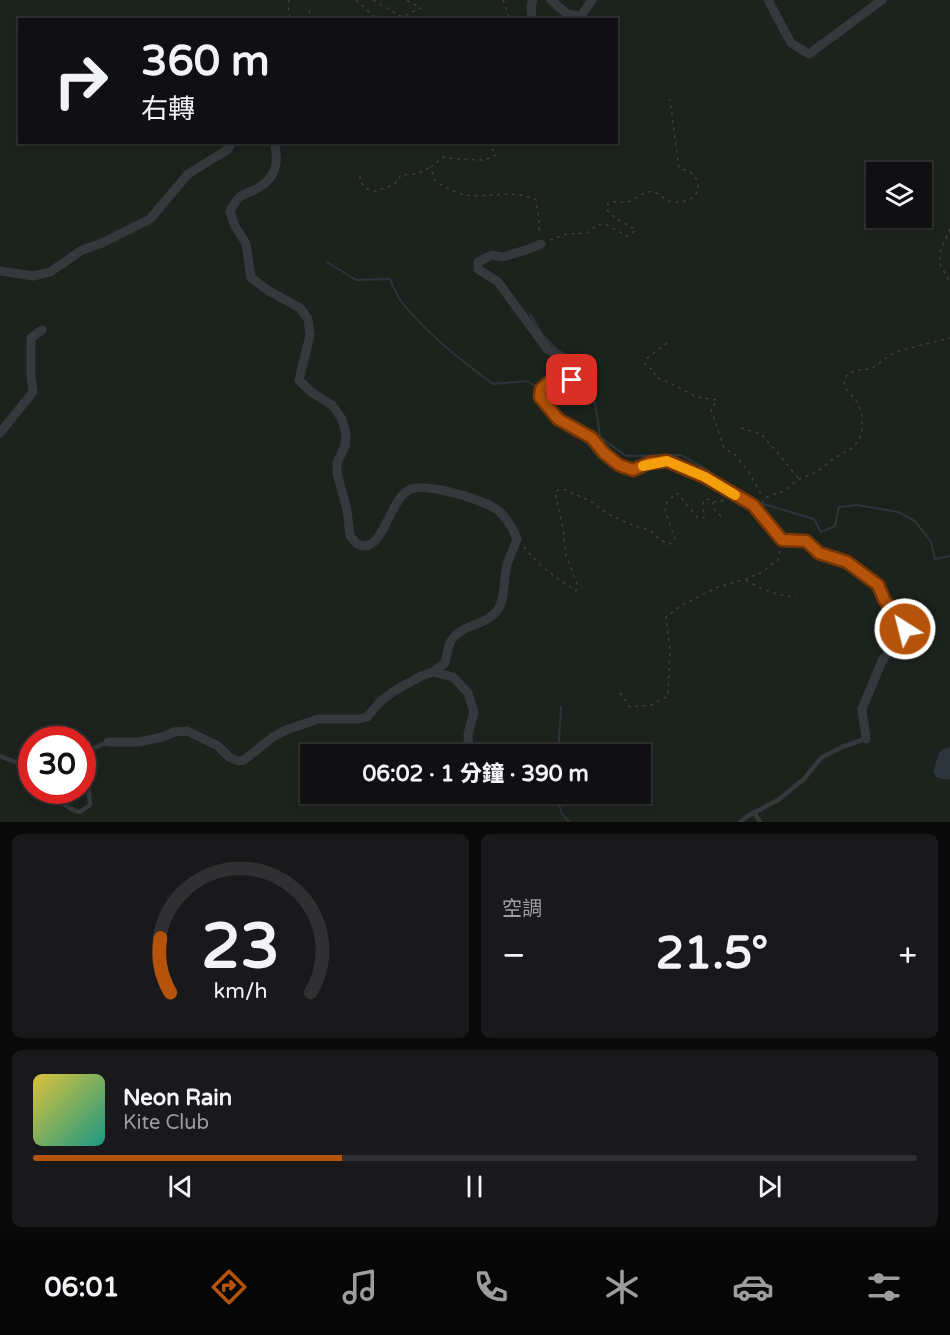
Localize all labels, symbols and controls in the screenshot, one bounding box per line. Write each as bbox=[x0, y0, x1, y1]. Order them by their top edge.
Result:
text: 360 m bbox=[141, 36, 270, 87]
icon: right bbox=[42, 42, 120, 120]
text: 右轉 bbox=[141, 93, 195, 126]
map controls bbox=[866, 162, 932, 228]
button: layers bbox=[866, 162, 932, 228]
pin bbox=[546, 354, 597, 405]
icon: arrive bbox=[555, 363, 588, 396]
position arrow bbox=[873, 597, 937, 661]
speed limit sign: 30 bbox=[18, 726, 96, 804]
text: 06:02 · 1 分鐘 · 390 m bbox=[362, 761, 589, 787]
text: 空調 bbox=[502, 897, 542, 921]
text: 23 bbox=[201, 910, 280, 985]
text: 21.5° bbox=[656, 927, 768, 981]
text: − bbox=[502, 936, 526, 975]
text: + bbox=[898, 936, 917, 975]
text: km/h bbox=[214, 978, 267, 1004]
text: Neon Rain bbox=[123, 1085, 232, 1111]
text: Kite Club bbox=[123, 1111, 209, 1135]
icon: previous bbox=[164, 1170, 197, 1203]
icon: pause bbox=[458, 1170, 491, 1203]
icon: next bbox=[753, 1170, 786, 1203]
icon: directions bbox=[208, 1266, 250, 1308]
icon: music bbox=[339, 1266, 381, 1308]
icon: phone bbox=[470, 1266, 512, 1308]
icon: climate bbox=[601, 1266, 643, 1308]
icon: car bbox=[732, 1266, 774, 1308]
icon: filters bbox=[863, 1266, 905, 1308]
text: 06:01 bbox=[45, 1271, 119, 1304]

